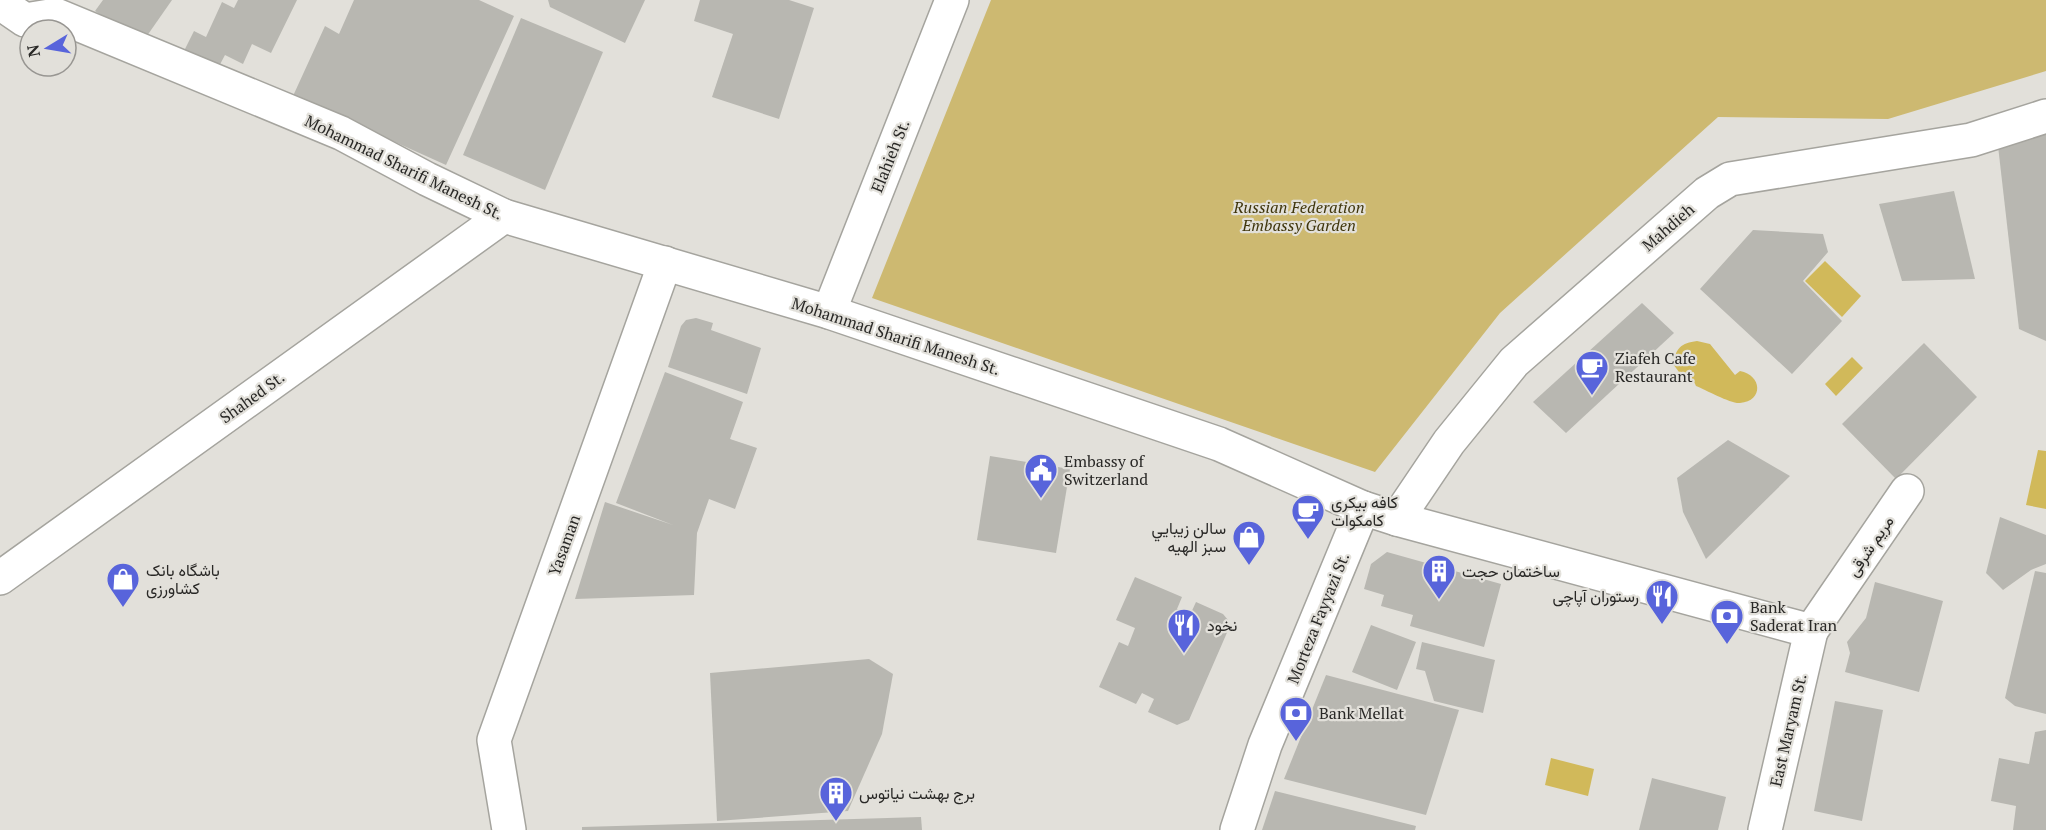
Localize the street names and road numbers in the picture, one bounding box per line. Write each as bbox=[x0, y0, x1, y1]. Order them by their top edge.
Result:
street label: Mohammad Sharifi Manesh St. bbox=[301, 109, 507, 225]
street label: Elahieh St. bbox=[865, 116, 915, 196]
street label: Mahdieh bbox=[1637, 198, 1699, 256]
street label: Mohammad Sharifi Manesh St. bbox=[789, 292, 1003, 380]
street label: Shahed St. bbox=[215, 366, 289, 428]
street label: Yasaman bbox=[543, 511, 585, 579]
street label: مریم شرقی bbox=[1842, 511, 1898, 581]
street label: Morteza Fayyazi St. bbox=[1282, 549, 1354, 687]
street label: East Maryam St. bbox=[1764, 671, 1812, 789]

